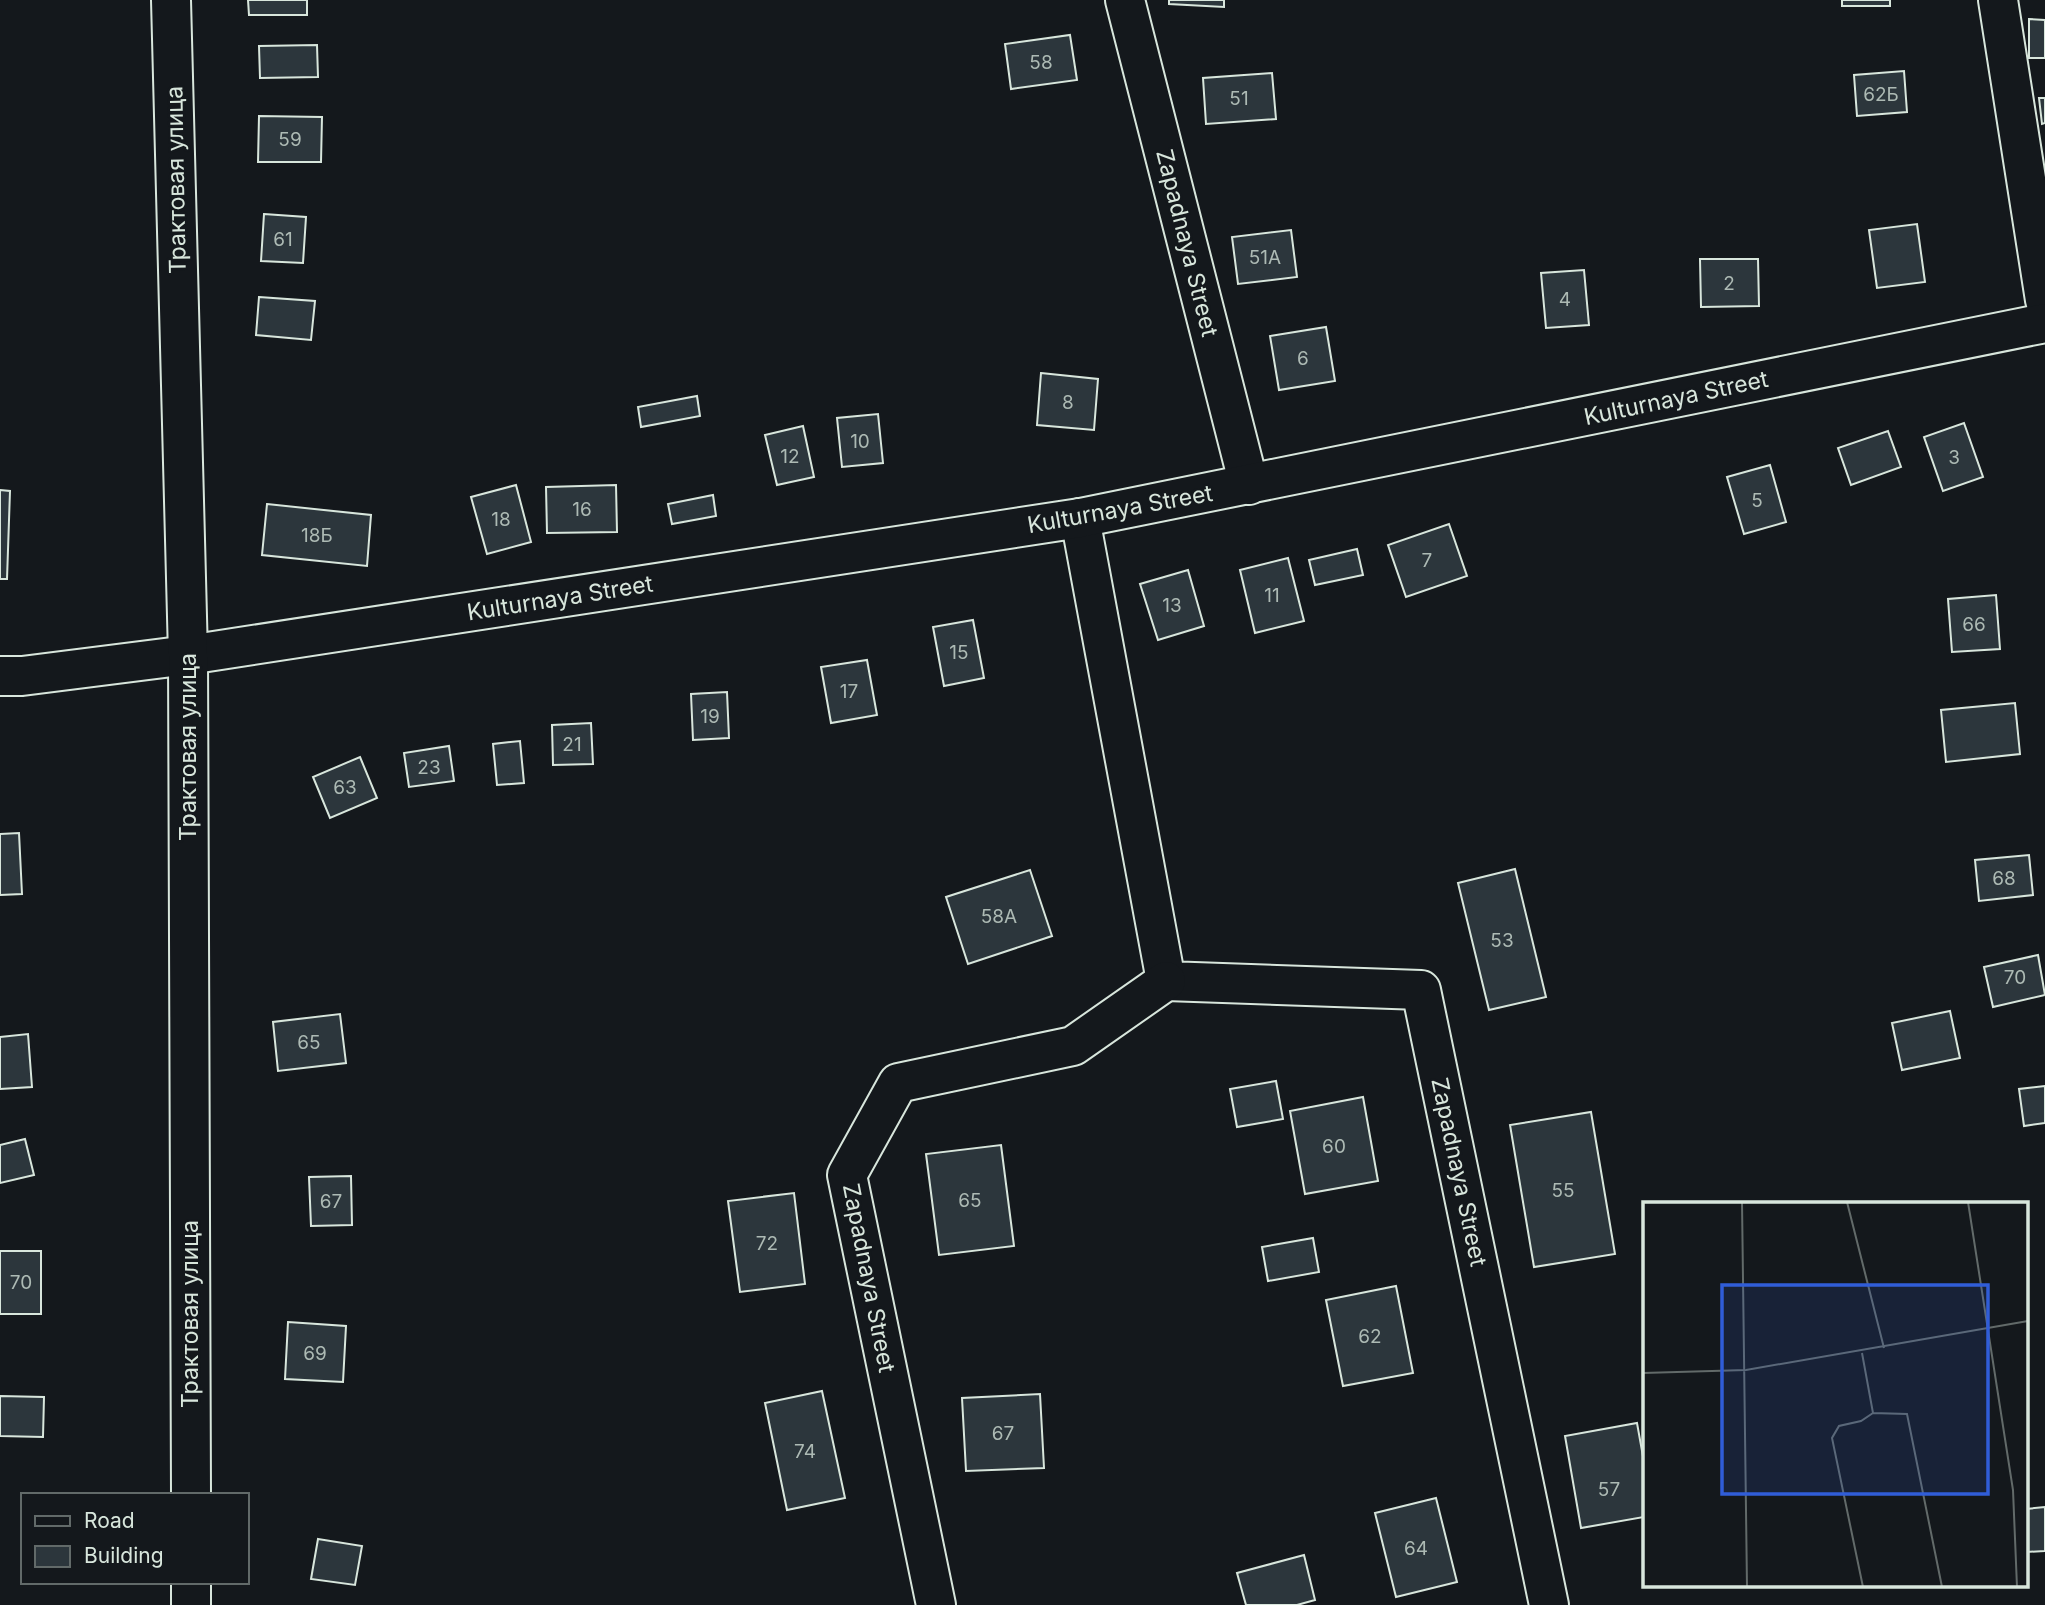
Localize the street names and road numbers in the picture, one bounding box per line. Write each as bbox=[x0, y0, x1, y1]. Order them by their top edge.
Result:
street label: Трактовая улица bbox=[160, 86, 192, 274]
street label: Zapadnaya Street bbox=[1150, 146, 1224, 340]
street label: Kulturnaya Street bbox=[1581, 365, 1771, 431]
street label: Kulturnaya Street bbox=[1025, 479, 1215, 539]
street label: Kulturnaya Street bbox=[465, 569, 655, 627]
street label: Трактовая улица bbox=[174, 653, 202, 841]
street label: Zapadnaya Street bbox=[1425, 1075, 1493, 1269]
street label: Zapadnaya Street bbox=[837, 1181, 901, 1375]
street label: Трактовая улица bbox=[176, 1220, 204, 1408]

